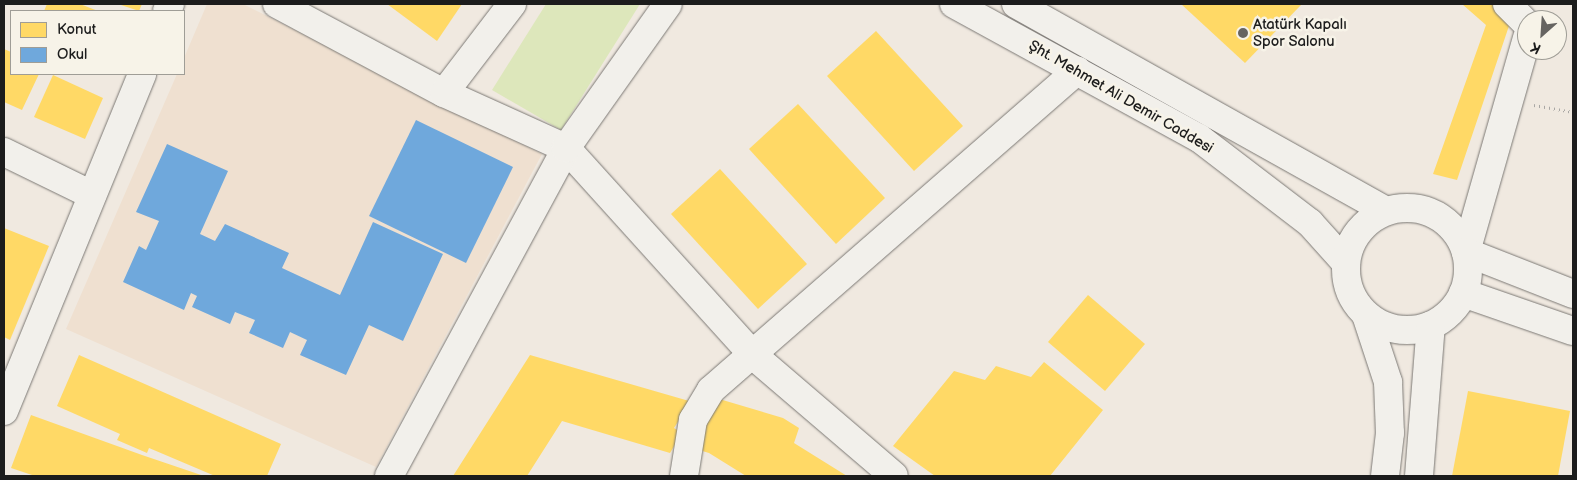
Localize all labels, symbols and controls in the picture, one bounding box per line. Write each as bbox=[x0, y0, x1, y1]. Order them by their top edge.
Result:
legend bbox=[10, 10, 185, 75]
north arrow bbox=[1517, 10, 1567, 60]
place label: Atatürk Kapalı Spor Salonu bbox=[1253, 15, 1347, 50]
text: Konut bbox=[57, 20, 96, 39]
marker: Atatürk Kapalı Spor Salonu bbox=[1237, 27, 1249, 39]
street label: Şht. Mehmet Ali Demir Caddesi bbox=[1025, 37, 1217, 157]
text: K bbox=[1528, 38, 1544, 58]
text: Okul bbox=[57, 45, 87, 64]

